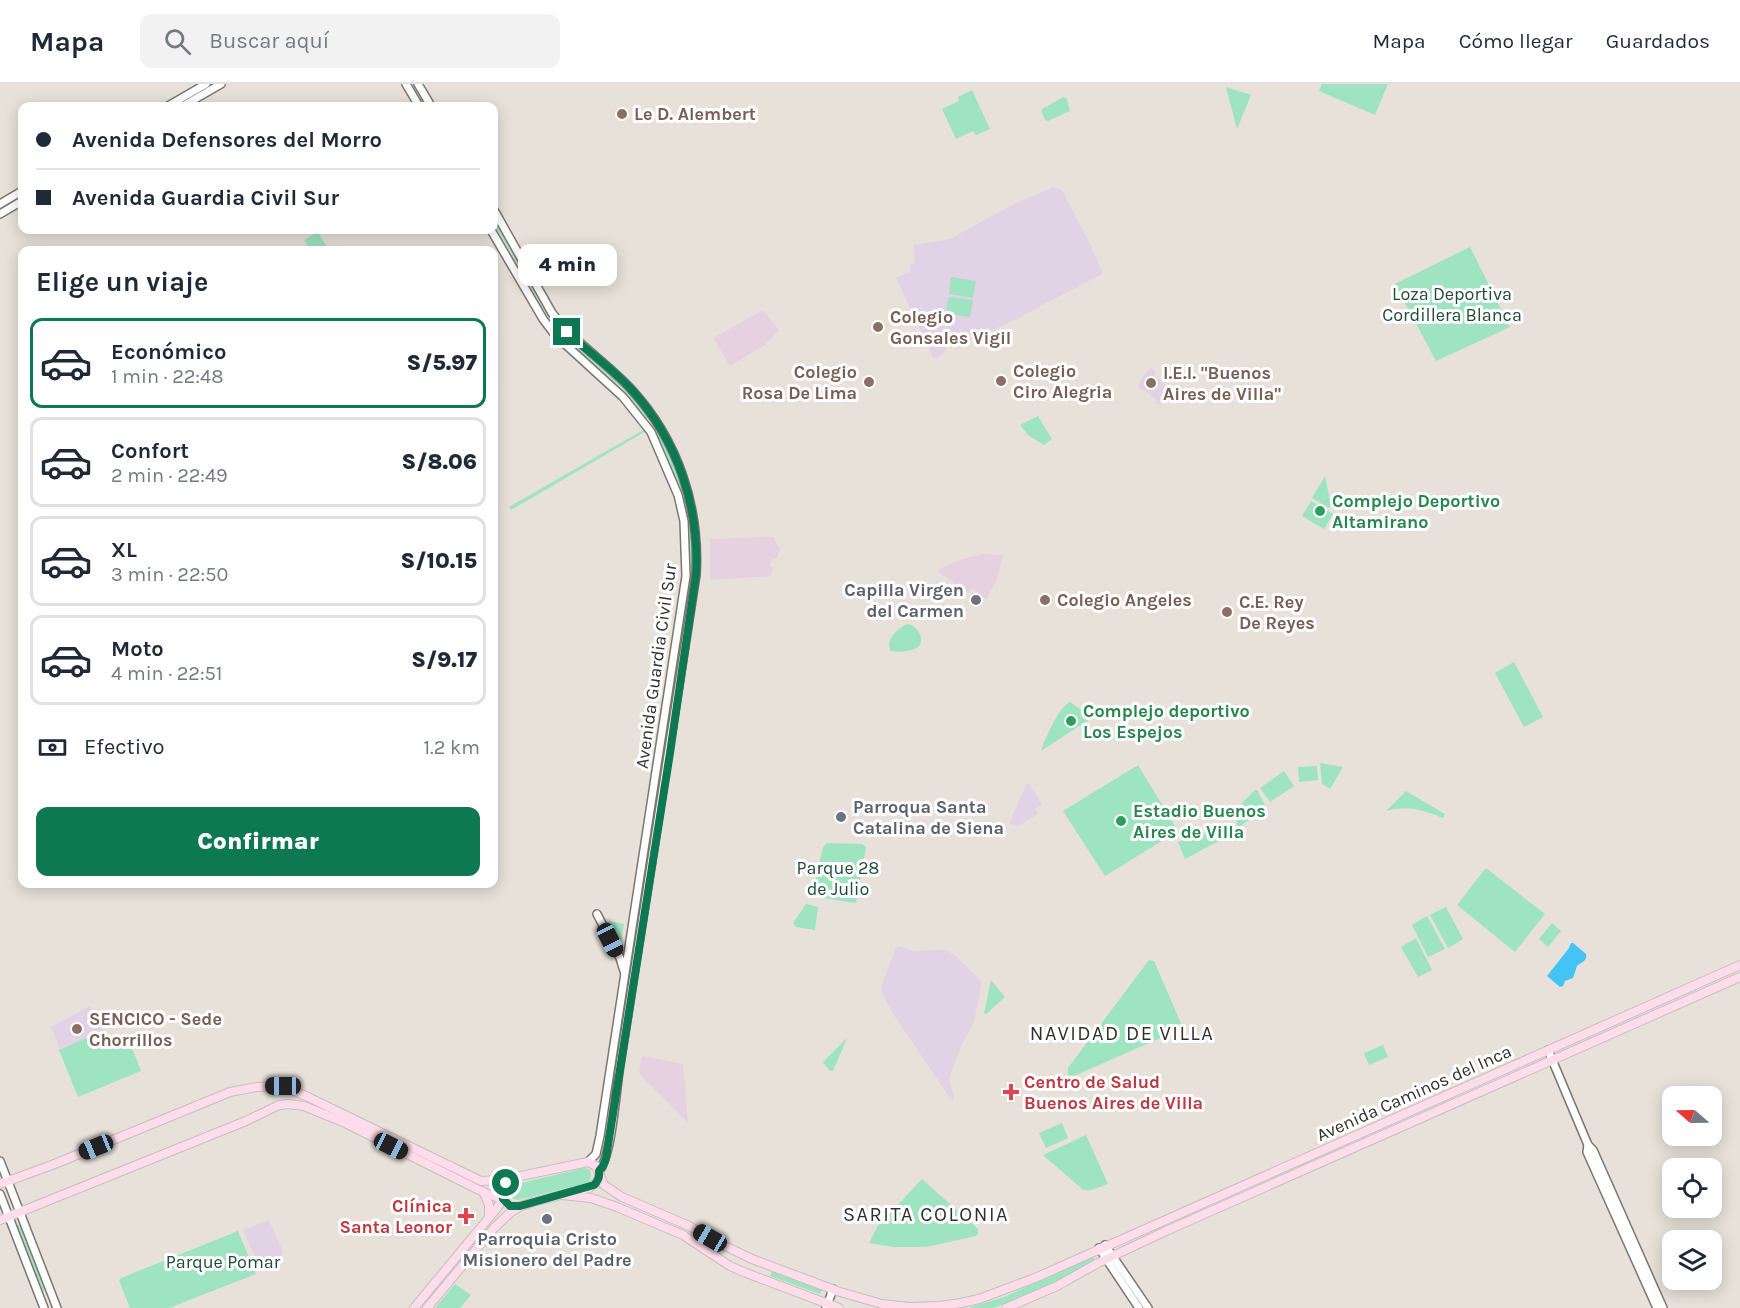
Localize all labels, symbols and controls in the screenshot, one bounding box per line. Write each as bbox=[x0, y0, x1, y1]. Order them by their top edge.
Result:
search box bbox=[140, 14, 560, 68]
text: Mapa bbox=[30, 25, 104, 58]
icon: search bbox=[161, 25, 194, 58]
text: Buscar aquí bbox=[209, 28, 329, 54]
text: Mapa bbox=[1372, 29, 1426, 53]
text: Cómo llegar bbox=[1459, 29, 1573, 53]
text: Guardados bbox=[1606, 29, 1710, 53]
place label: Le D. Alembert bbox=[634, 103, 756, 125]
marker: Le D. Alembert bbox=[615, 107, 629, 121]
text: Avenida Defensores del Morro bbox=[72, 127, 382, 153]
text: Avenida Guardia Civil Sur bbox=[72, 185, 339, 211]
callout: 4 min bbox=[518, 245, 616, 287]
text: 4 min bbox=[539, 253, 596, 276]
text: Elige un viaje bbox=[36, 266, 208, 298]
park label: Loza Deportiva Cordillera Blanca bbox=[1382, 283, 1522, 326]
place label: Colegio Gonsales Vigil bbox=[890, 306, 1011, 349]
route end bbox=[553, 318, 580, 345]
marker: Colegio Gonsales Vigil bbox=[871, 320, 885, 334]
icon: car bbox=[39, 336, 93, 390]
text: Económico bbox=[111, 339, 226, 365]
text: S/5.97 bbox=[406, 350, 477, 376]
place label: Colegio Ciro Alegria bbox=[1013, 360, 1112, 403]
place label: Colegio Rosa De Lima bbox=[742, 361, 857, 404]
place label: I.E.I. "Buenos Aires de Villa" bbox=[1163, 362, 1281, 405]
text: 1 min · 22:48 bbox=[111, 365, 223, 388]
marker: Colegio Ciro Alegria bbox=[994, 374, 1008, 388]
marker: Colegio Rosa De Lima bbox=[862, 375, 876, 389]
marker: I.E.I. "Buenos Aires de Villa" bbox=[1144, 376, 1158, 390]
icon: car bbox=[39, 435, 93, 489]
text: Confort bbox=[111, 438, 189, 464]
text: S/8.06 bbox=[401, 449, 477, 475]
text: 2 min · 22:49 bbox=[111, 464, 228, 487]
place label: Complejo Deportivo Altamirano bbox=[1332, 490, 1500, 533]
marker: Complejo Deportivo Altamirano bbox=[1313, 504, 1327, 518]
icon: car bbox=[39, 534, 93, 588]
text: XL bbox=[111, 537, 137, 563]
text: S/10.15 bbox=[400, 548, 477, 574]
street label: Avenida Guardia Civil Sur bbox=[631, 562, 681, 770]
text: 3 min · 22:50 bbox=[111, 563, 228, 586]
place label: Capilla Virgen del Carmen bbox=[844, 579, 964, 622]
place label: Colegio Angeles bbox=[1057, 589, 1192, 611]
place label: C.E. Rey De Reyes bbox=[1239, 591, 1315, 634]
marker: Capilla Virgen del Carmen bbox=[969, 593, 983, 607]
marker: Colegio Angeles bbox=[1038, 593, 1052, 607]
marker: C.E. Rey De Reyes bbox=[1220, 605, 1234, 619]
icon: car bbox=[39, 633, 93, 687]
text: Moto bbox=[111, 636, 164, 662]
text: S/9.17 bbox=[411, 647, 477, 673]
text: 4 min · 22:51 bbox=[111, 662, 222, 685]
place label: Complejo deportivo Los Espejos bbox=[1083, 700, 1250, 743]
marker: Complejo deportivo Los Espejos bbox=[1064, 714, 1078, 728]
icon: cash bbox=[36, 731, 69, 764]
text: Efectivo bbox=[84, 734, 164, 760]
text: 1.2 km bbox=[424, 736, 480, 759]
place label: Parroqua Santa Catalina de Siena bbox=[853, 796, 1004, 839]
place label: Estadio Buenos Aires de Villa bbox=[1133, 800, 1266, 843]
button: Confirmar bbox=[36, 807, 480, 876]
marker: Parroqua Santa Catalina de Siena bbox=[834, 810, 848, 824]
marker: Estadio Buenos Aires de Villa bbox=[1114, 814, 1128, 828]
park label: Parque 28 de Julio bbox=[797, 857, 879, 900]
car bbox=[594, 920, 626, 960]
place label: SENCICO - Sede Chorrillos bbox=[89, 1008, 222, 1051]
marker: SENCICO - Sede Chorrillos bbox=[70, 1022, 84, 1036]
district label: NAVIDAD DE VILLA bbox=[1030, 1022, 1214, 1045]
street label: Avenida Caminos del Inca bbox=[1313, 1040, 1515, 1146]
place label: Centro de Salud Buenos Aires de Villa bbox=[1024, 1071, 1203, 1114]
car bbox=[265, 1077, 301, 1095]
marker: Centro de Salud Buenos Aires de Villa bbox=[1002, 1083, 1020, 1101]
north arrow bbox=[1662, 1086, 1722, 1146]
map controls bbox=[1662, 1086, 1722, 1290]
car bbox=[371, 1130, 411, 1162]
car bbox=[76, 1132, 116, 1162]
button: locate bbox=[1662, 1158, 1722, 1218]
route start bbox=[492, 1169, 519, 1196]
place label: Clínica Santa Leonor bbox=[340, 1195, 452, 1238]
district label: SARITA COLONIA bbox=[843, 1203, 1009, 1226]
marker: Clínica Santa Leonor bbox=[457, 1207, 475, 1225]
marker: Parroquia Cristo Misionero del Padre bbox=[540, 1212, 554, 1226]
car bbox=[690, 1221, 730, 1255]
place label: Parroquia Cristo Misionero del Padre bbox=[462, 1228, 632, 1271]
button: layers bbox=[1662, 1230, 1722, 1290]
park label: Parque Pomar bbox=[166, 1251, 281, 1273]

